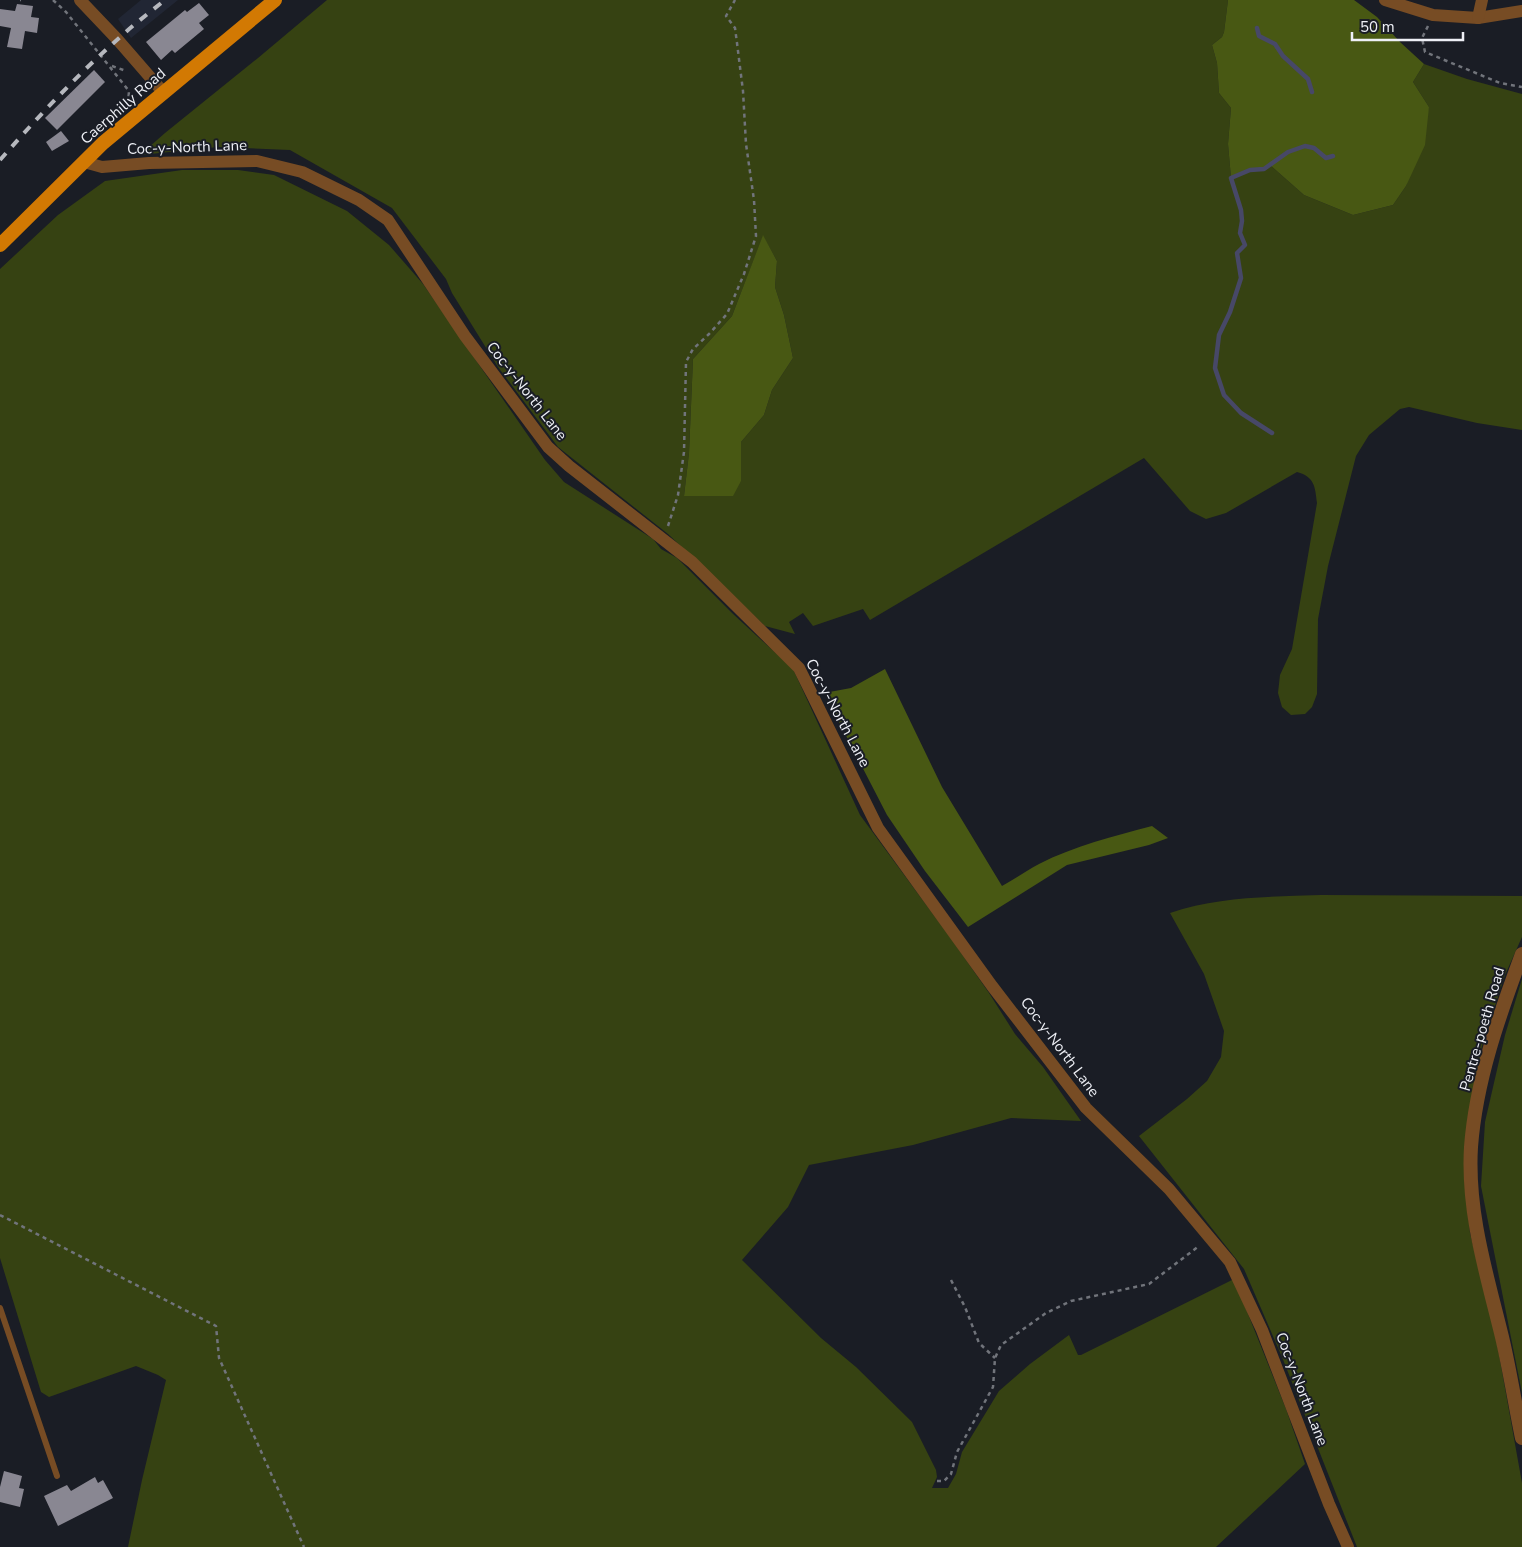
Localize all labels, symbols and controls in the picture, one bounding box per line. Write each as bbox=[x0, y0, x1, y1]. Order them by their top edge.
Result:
scale bar bbox=[1352, 10, 1463, 42]
text: 50 m bbox=[1360, 17, 1395, 37]
street label: Caerphilly Road bbox=[76, 63, 170, 149]
street label: Coc-y-North Lane bbox=[127, 135, 247, 159]
street label: Coc-y-North Lane bbox=[482, 338, 572, 444]
street label: Coc-y-North Lane bbox=[801, 655, 875, 771]
street label: Pentre-poeth Road bbox=[1455, 965, 1509, 1093]
street label: Coc-y-North Lane bbox=[1016, 993, 1104, 1101]
street label: Coc-y-North Lane bbox=[1271, 1329, 1333, 1449]

